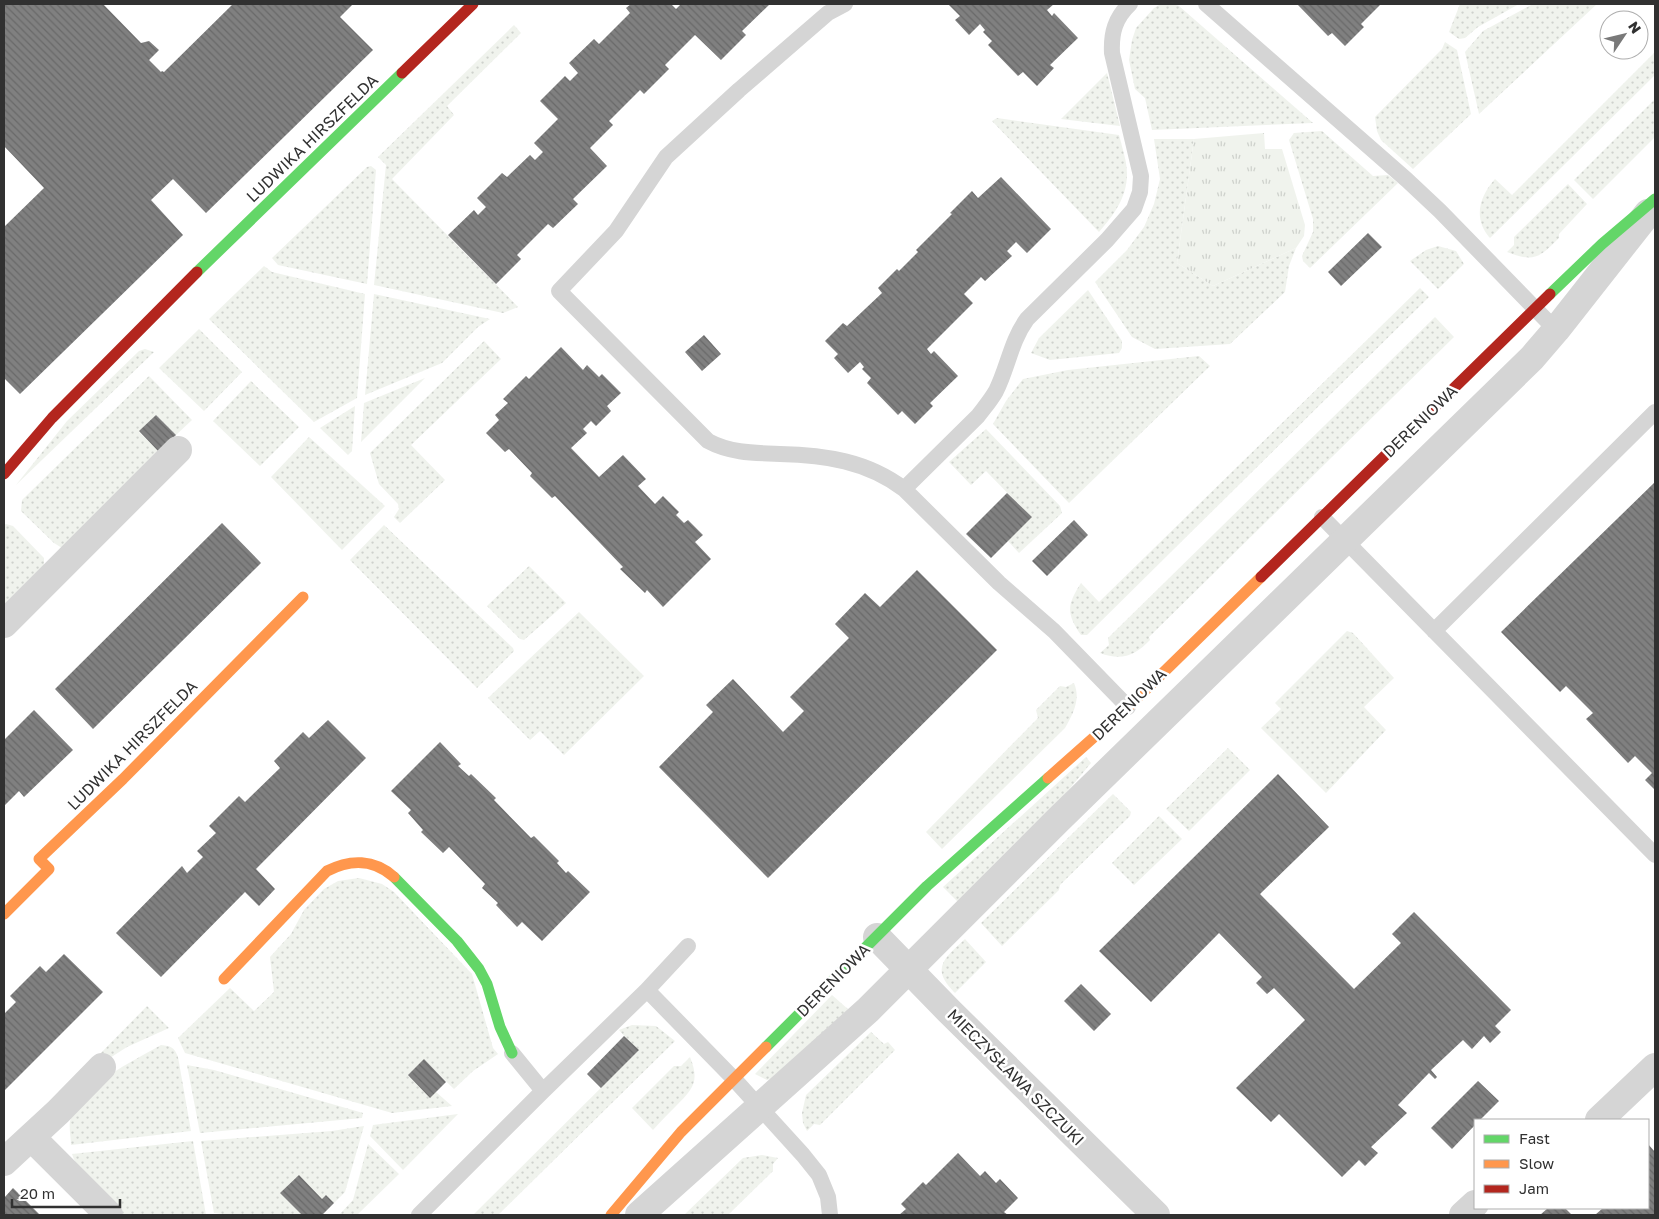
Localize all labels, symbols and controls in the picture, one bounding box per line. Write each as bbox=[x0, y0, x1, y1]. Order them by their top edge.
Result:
north arrow bbox=[1599, 10, 1649, 60]
text: N bbox=[1625, 18, 1645, 36]
street label: LUDWIKA HIRSZFELDA bbox=[242, 70, 382, 206]
street label: DERENIOWA bbox=[1379, 380, 1462, 461]
street label: DERENIOWA bbox=[1088, 663, 1171, 744]
street label: LUDWIKA HIRSZFELDA bbox=[63, 676, 201, 814]
street label: DERENIOWA bbox=[792, 939, 874, 1021]
street label: MIECZYSŁAWA SZCZUKI bbox=[943, 1004, 1089, 1150]
legend bbox=[1474, 1119, 1649, 1209]
text: Fast bbox=[1519, 1129, 1550, 1147]
text: Slow bbox=[1519, 1154, 1554, 1172]
scale bar bbox=[12, 1176, 120, 1208]
text: Jam bbox=[1519, 1179, 1549, 1197]
text: 20 m bbox=[20, 1184, 55, 1202]

